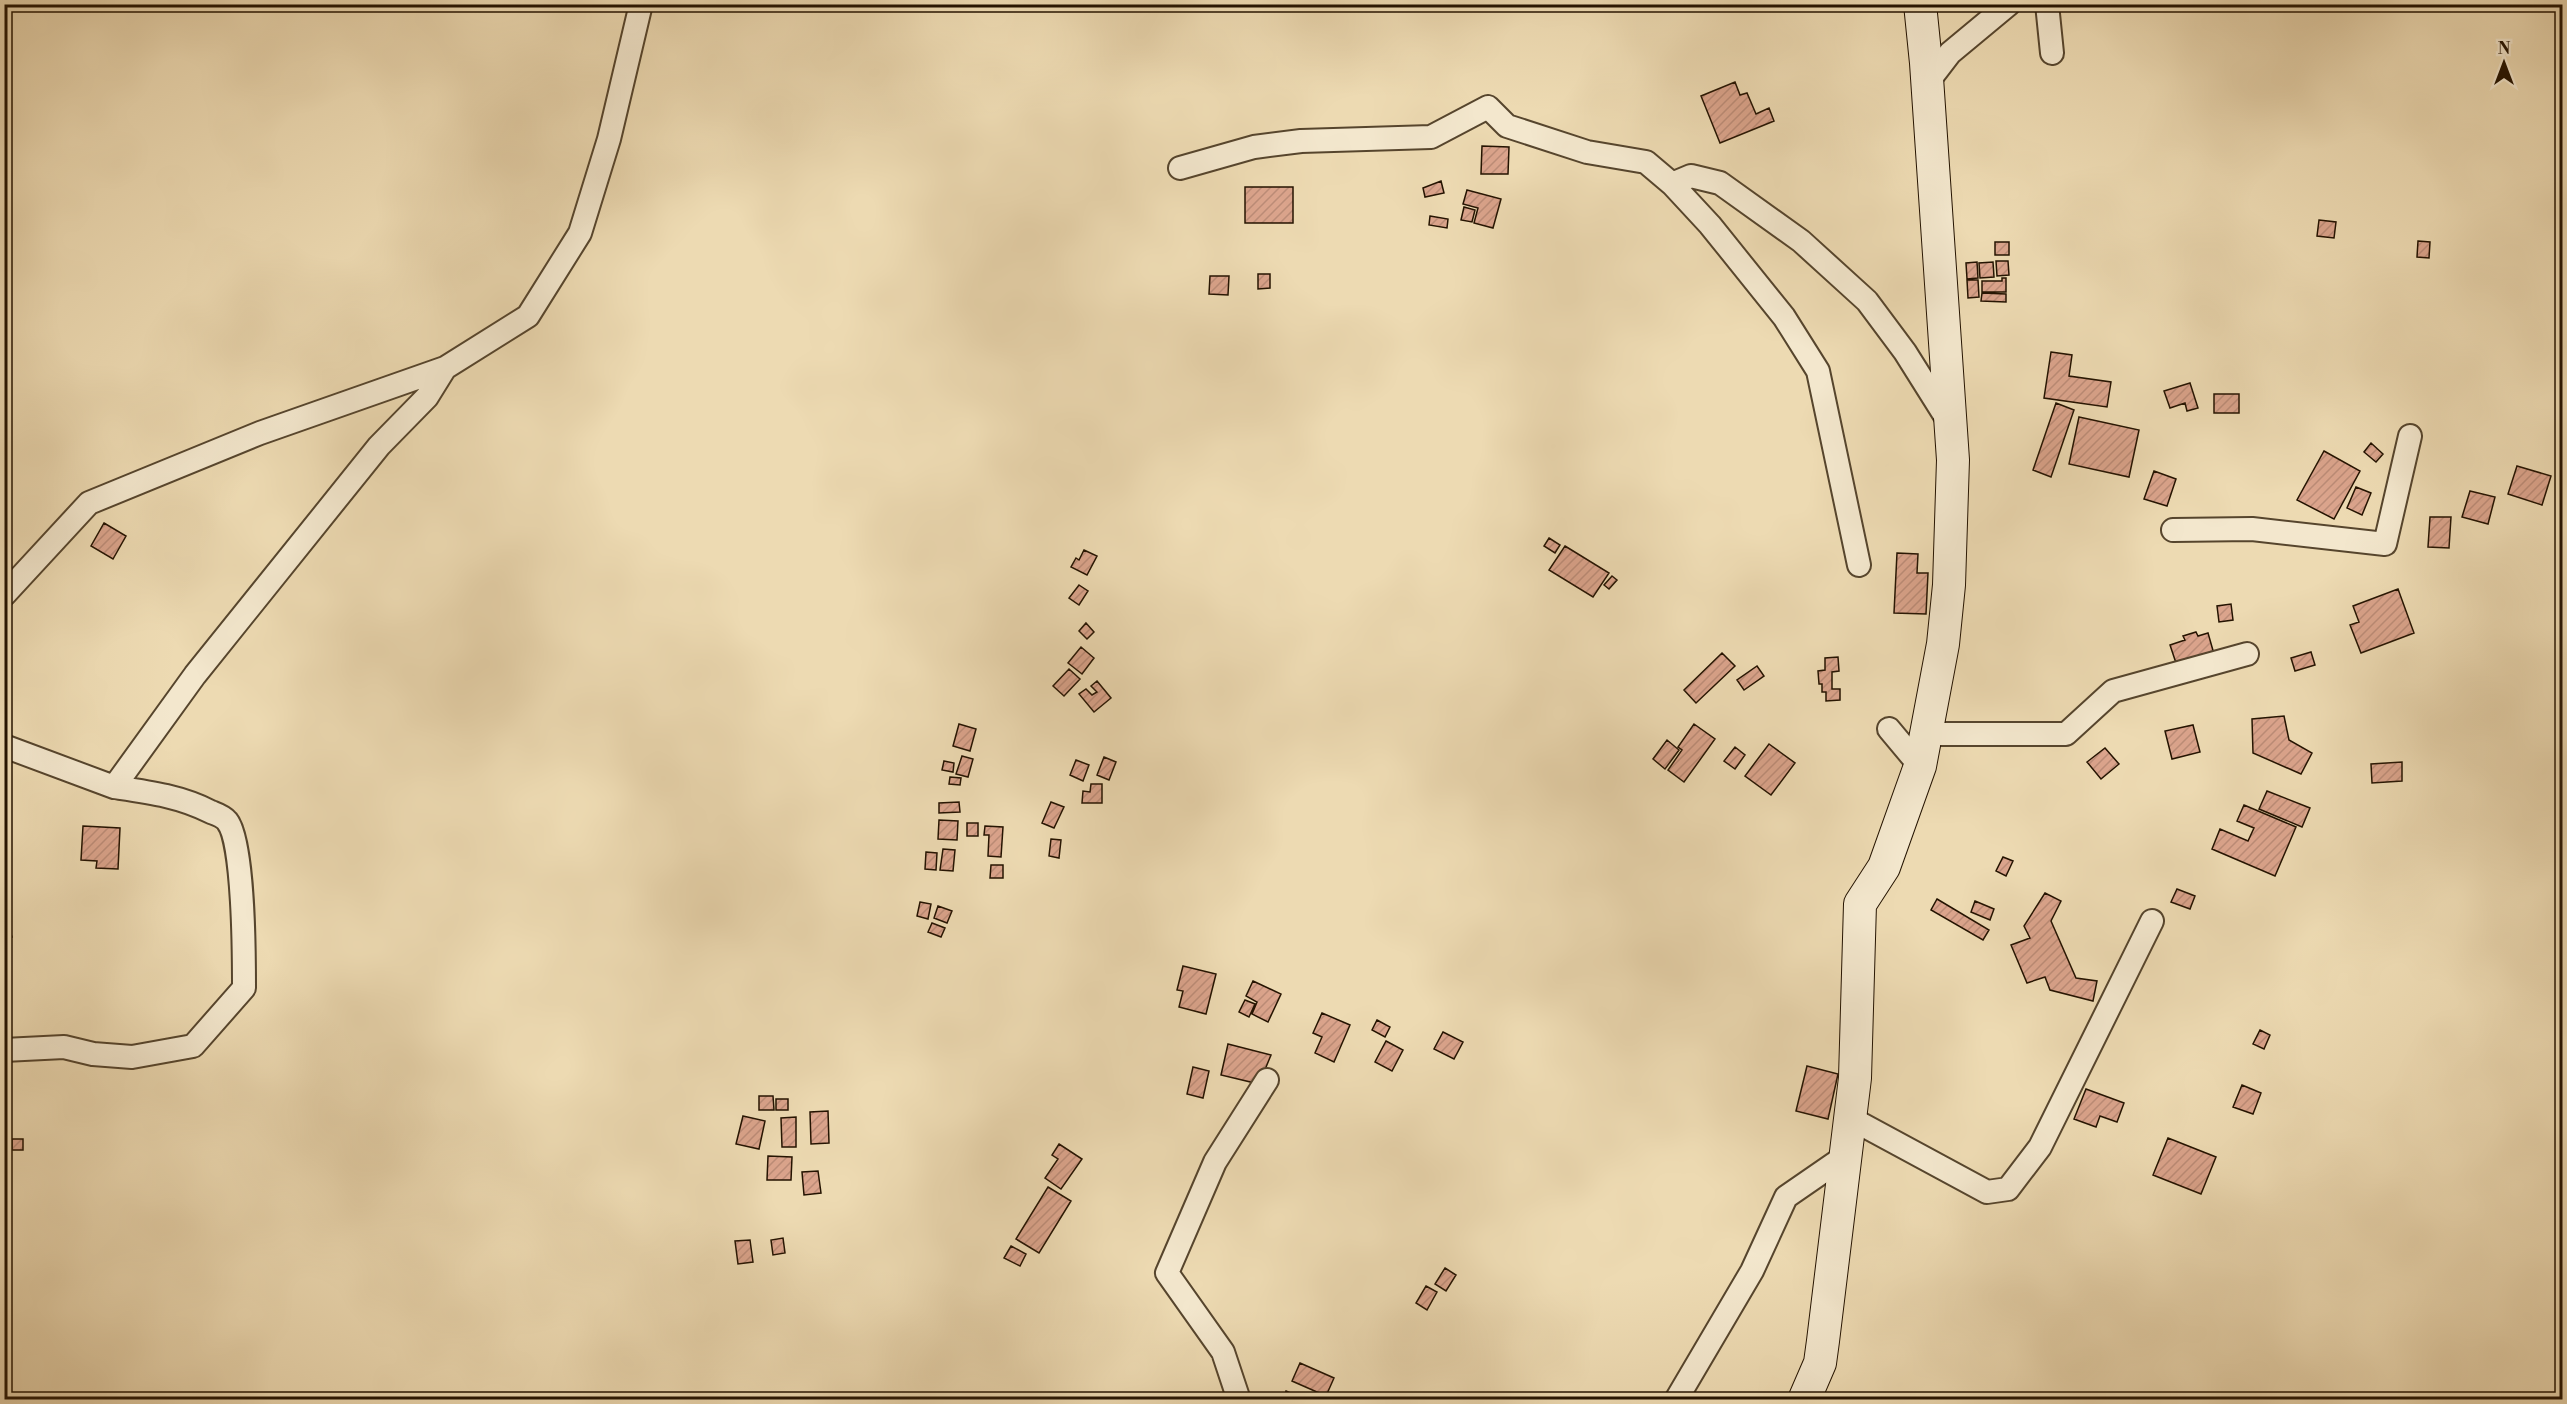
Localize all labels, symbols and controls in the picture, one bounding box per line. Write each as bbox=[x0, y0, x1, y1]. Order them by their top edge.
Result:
north arrow bbox=[2474, 33, 2534, 93]
text: N bbox=[2498, 39, 2511, 59]

